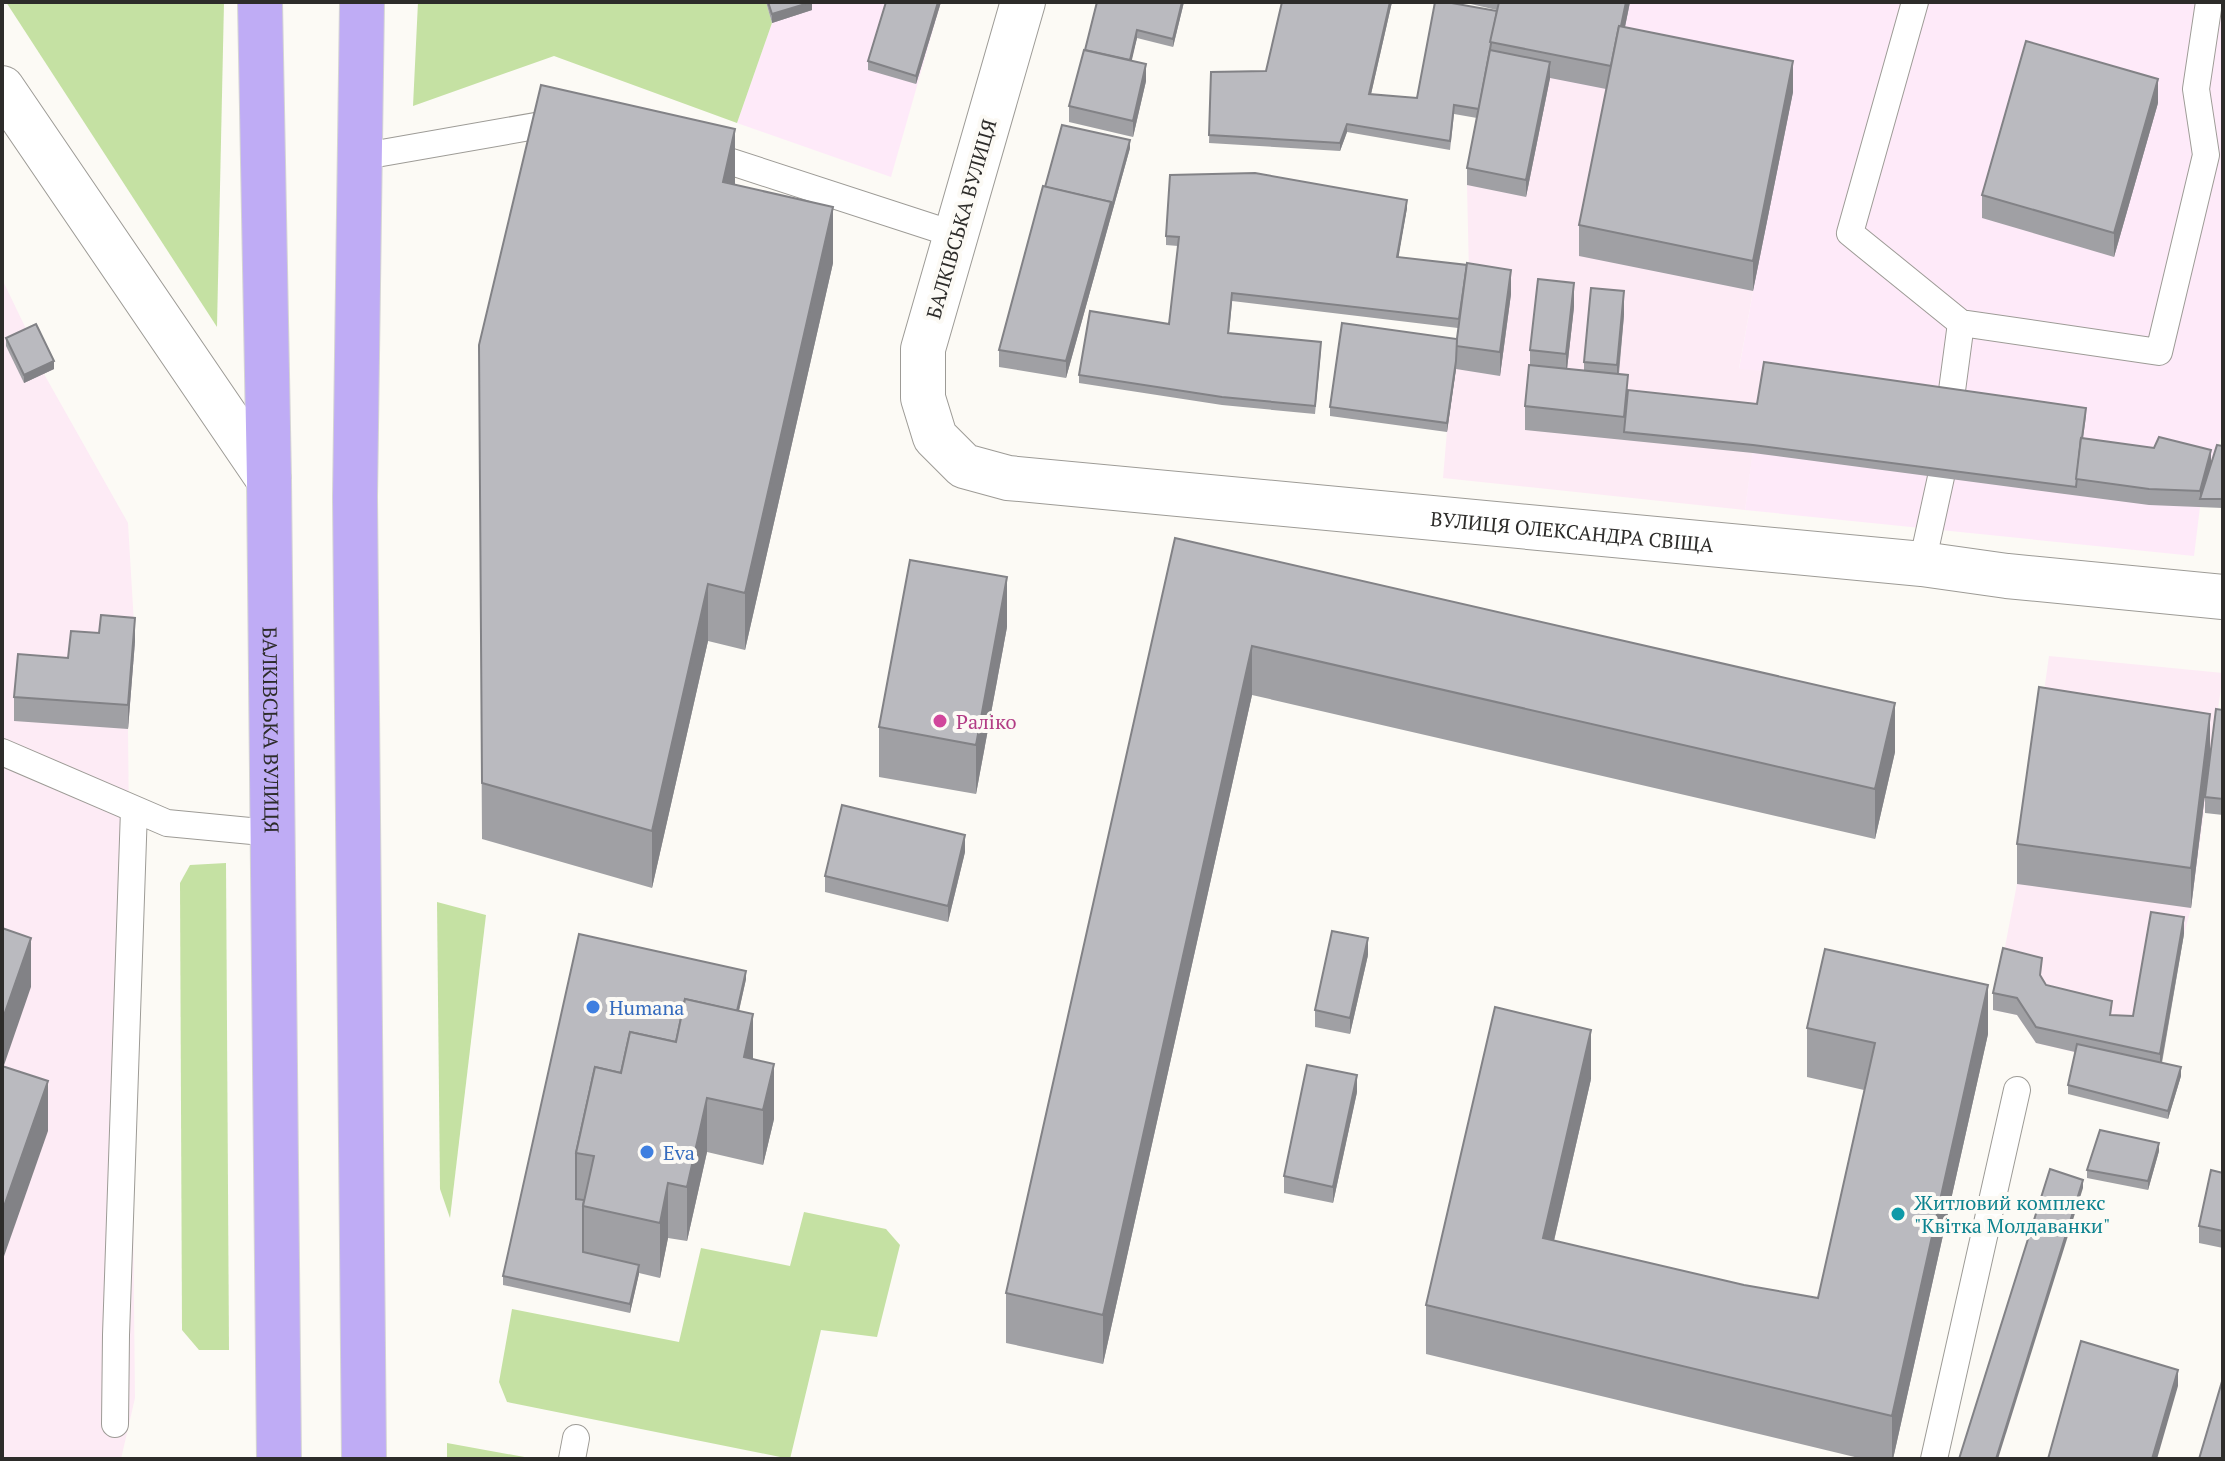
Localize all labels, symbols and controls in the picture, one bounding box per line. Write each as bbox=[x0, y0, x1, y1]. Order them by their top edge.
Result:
street label: БАЛКІВСЬКА ВУЛИЦЯ bbox=[920, 116, 1002, 322]
street label: ВУЛИЦЯ ОЛЕКСАНДРА СВІЩА bbox=[1429, 504, 1715, 558]
street label: БАЛКІВСЬКА ВУЛИЦЯ bbox=[257, 627, 286, 834]
place label: Раліко bbox=[956, 708, 1017, 735]
marker: Раліко bbox=[931, 712, 949, 730]
place label: Humana bbox=[609, 994, 684, 1021]
marker: Humana bbox=[584, 998, 602, 1016]
place label: Eva bbox=[663, 1139, 695, 1166]
marker: Eva bbox=[638, 1143, 656, 1161]
place label: Житловий комплекс "Квітка Молдаванки" bbox=[1914, 1189, 2111, 1239]
marker: Житловий комплекс "Квітка Молдаванки" bbox=[1889, 1205, 1907, 1223]

